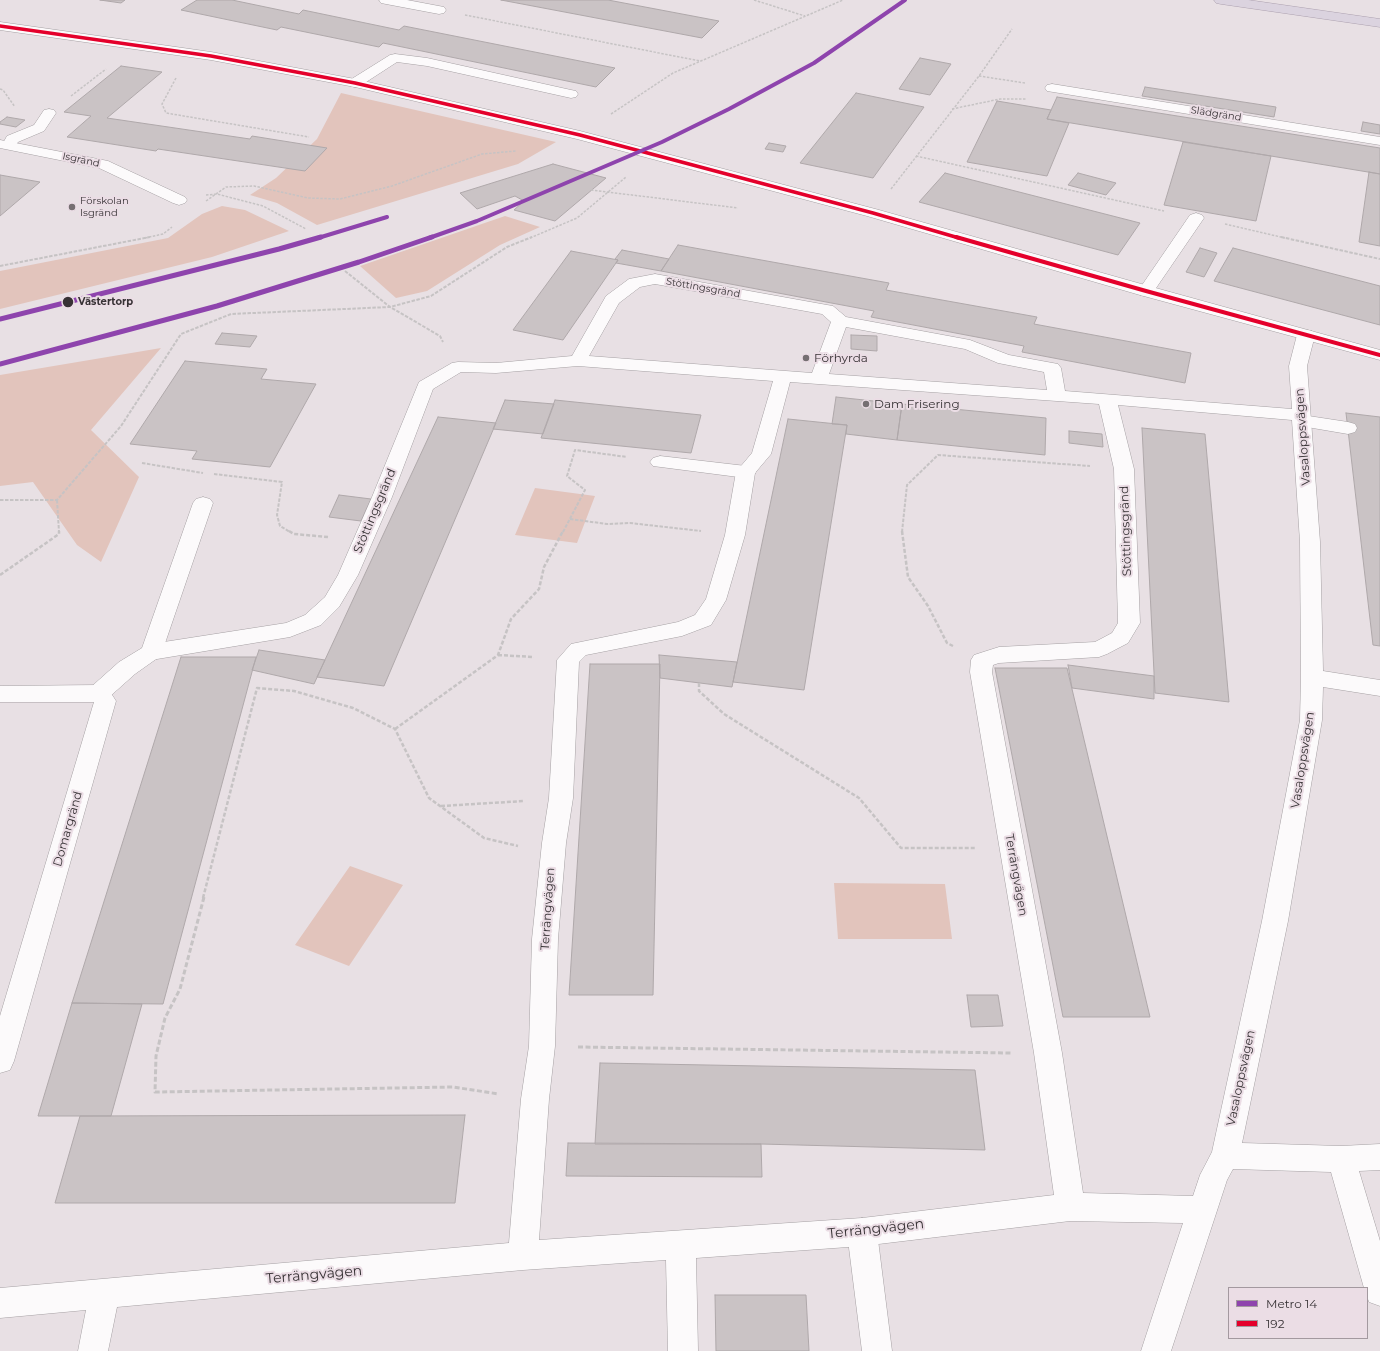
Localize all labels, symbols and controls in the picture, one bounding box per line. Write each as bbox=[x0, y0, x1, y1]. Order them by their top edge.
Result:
street label: Slädgränd bbox=[1190, 104, 1242, 124]
street label: Isgränd bbox=[61, 150, 101, 170]
place label: Förskolan Isgränd bbox=[80, 195, 129, 218]
marker: Förskolan Isgränd bbox=[67, 202, 77, 212]
street label: Stöttingsgränd bbox=[665, 276, 741, 300]
marker: Västertorp bbox=[61, 295, 75, 309]
place label: Västertorp bbox=[78, 296, 133, 308]
place label: Förhyrda bbox=[814, 351, 868, 365]
marker: Förhyrda bbox=[801, 353, 811, 363]
street label: Vasaloppsvägen bbox=[1292, 388, 1314, 486]
place label: Dam Frisering bbox=[874, 397, 960, 411]
marker: Dam Frisering bbox=[861, 399, 871, 409]
street label: Stöttingsgränd bbox=[351, 467, 399, 555]
street label: Stöttingsgränd bbox=[1117, 486, 1135, 576]
street label: Vasaloppsvägen bbox=[1288, 711, 1318, 809]
street label: Domargränd bbox=[50, 790, 86, 868]
street label: Terrängvägen bbox=[1002, 833, 1030, 917]
street label: Terrängvägen bbox=[538, 867, 558, 951]
street label: Vasaloppsvägen bbox=[1224, 1029, 1258, 1127]
street label: Terrängvägen bbox=[827, 1216, 925, 1242]
street label: Terrängvägen bbox=[265, 1262, 363, 1288]
legend bbox=[1228, 1287, 1368, 1339]
text: Metro 14 bbox=[1266, 1296, 1317, 1311]
text: 192 bbox=[1266, 1316, 1284, 1331]

